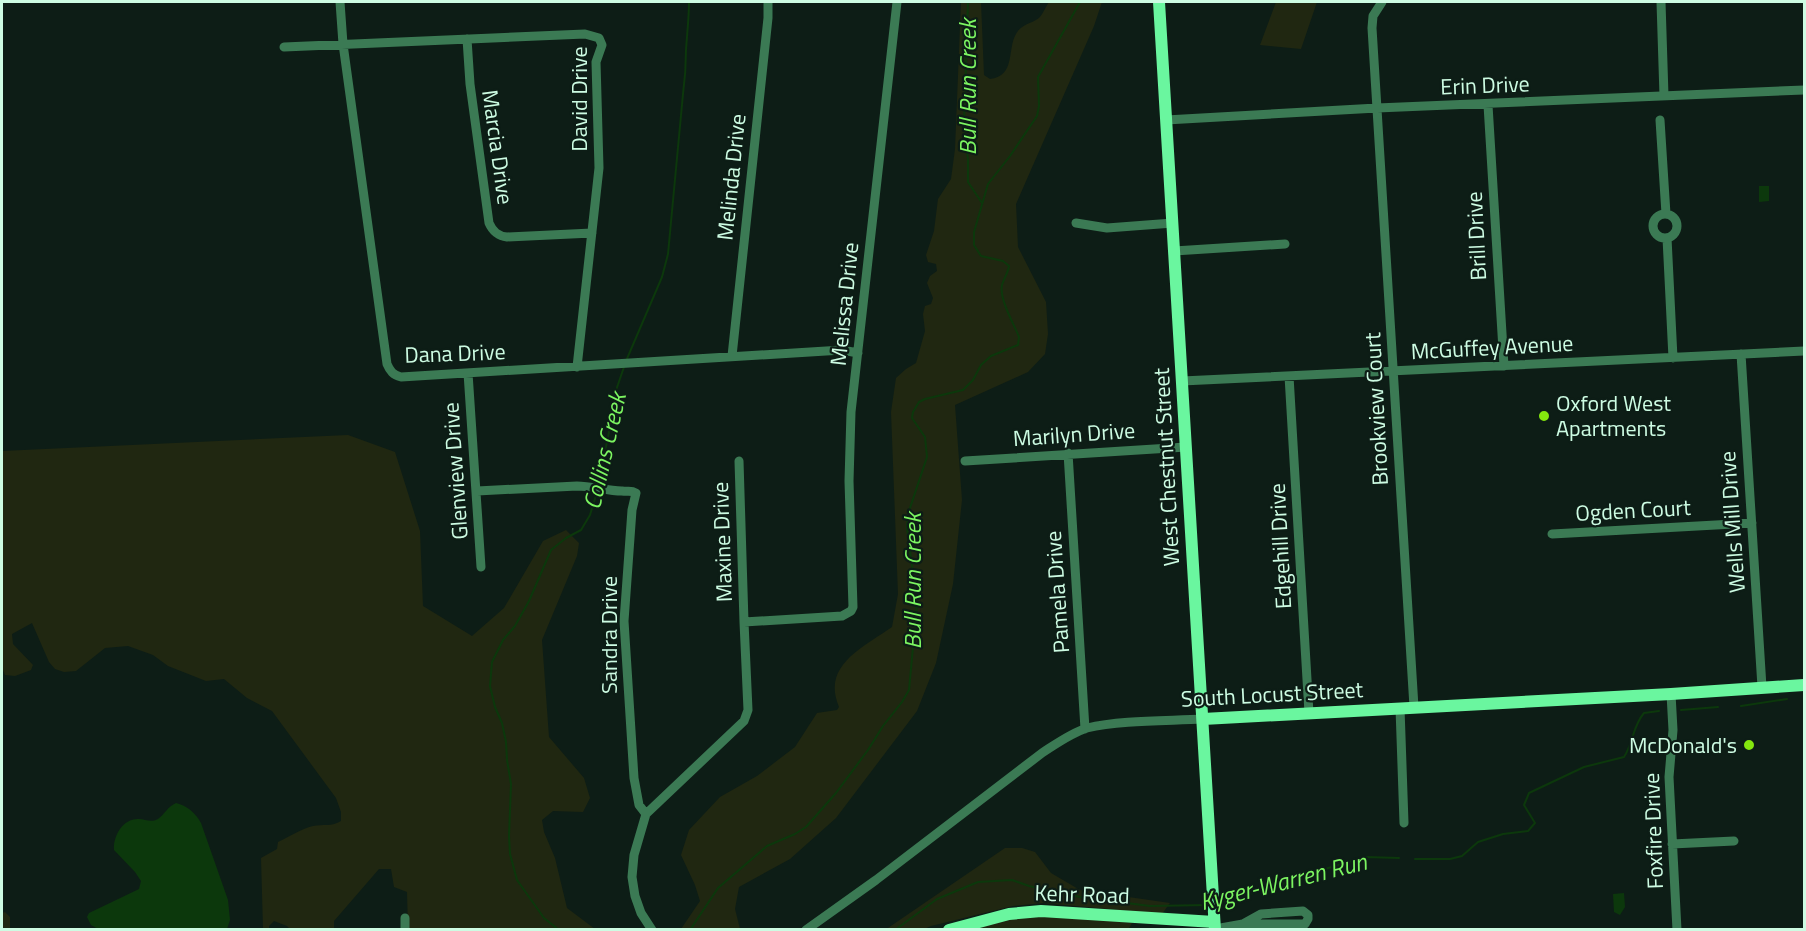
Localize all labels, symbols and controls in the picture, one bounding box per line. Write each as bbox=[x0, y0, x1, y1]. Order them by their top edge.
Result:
water label: Bull Run Creek bbox=[949, 16, 985, 155]
street label: David Drive bbox=[562, 46, 596, 152]
street label: Erin Drive bbox=[1440, 66, 1530, 104]
street label: Marcia Drive bbox=[473, 88, 523, 206]
street label: Melinda Drive bbox=[707, 112, 755, 242]
street label: Brill Drive bbox=[1457, 191, 1495, 281]
street label: Melissa Drive bbox=[821, 241, 867, 367]
street label: McGuffey Avenue bbox=[1410, 326, 1574, 368]
street label: Brookview Court bbox=[1355, 331, 1397, 486]
street label: Dana Drive bbox=[404, 334, 506, 372]
street label: West Chestnut Street bbox=[1144, 367, 1188, 567]
water label: Collins Creek bbox=[573, 386, 636, 513]
place label: Oxford West Apartments bbox=[1556, 386, 1671, 445]
street label: Glenview Drive bbox=[433, 401, 477, 541]
marker: Oxford West Apartments bbox=[1537, 409, 1551, 423]
street label: Marilyn Drive bbox=[1012, 413, 1136, 455]
street label: Wells Mill Drive bbox=[1710, 450, 1754, 594]
street label: Maxine Drive bbox=[703, 481, 741, 603]
street label: Edgehill Drive bbox=[1260, 482, 1300, 610]
street label: Ogden Court bbox=[1574, 490, 1692, 530]
water label: Bull Run Creek bbox=[894, 510, 930, 649]
street label: Pamela Drive bbox=[1036, 530, 1078, 654]
street label: Sandra Drive bbox=[592, 576, 626, 694]
street label: South Locust Street bbox=[1180, 672, 1364, 716]
place label: McDonald's bbox=[1629, 728, 1737, 762]
marker: McDonald's bbox=[1742, 738, 1756, 752]
street label: Foxfire Drive bbox=[1634, 772, 1672, 890]
water label: Kyger-Warren Run bbox=[1196, 843, 1371, 919]
street label: Kehr Road bbox=[1034, 875, 1130, 913]

